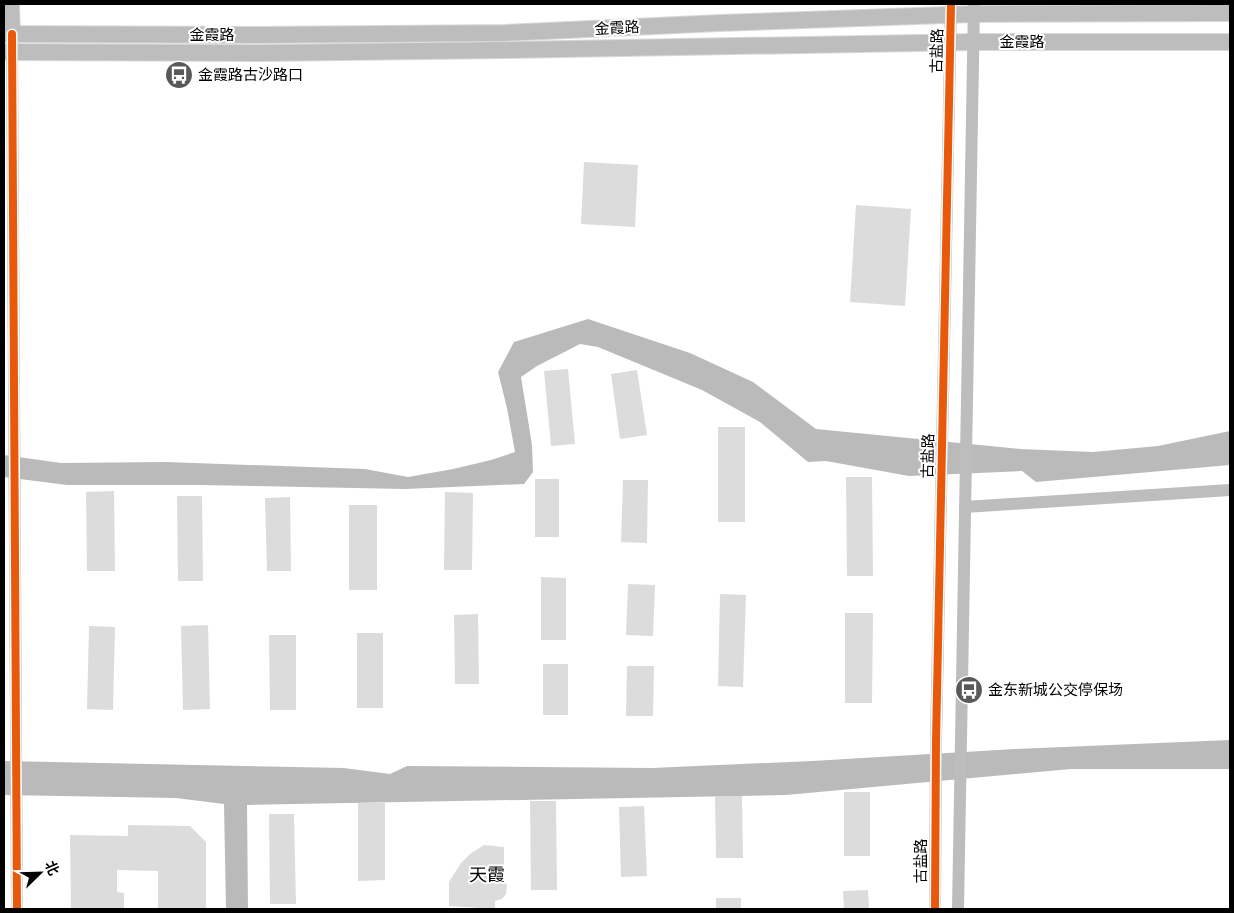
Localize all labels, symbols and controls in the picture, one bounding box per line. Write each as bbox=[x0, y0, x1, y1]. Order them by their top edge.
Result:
street label: 金霞路 bbox=[594, 17, 640, 39]
street label: 金霞路 bbox=[189, 25, 235, 45]
street label: 古盐路 bbox=[927, 28, 947, 74]
street label: 金霞路 bbox=[999, 32, 1045, 52]
bus stop icon: 金霞路古沙路口 bbox=[164, 60, 194, 90]
place label: 金霞路古沙路口 bbox=[198, 65, 303, 85]
street label: 古盐路 bbox=[918, 433, 938, 479]
bus stop icon: 金东新城公交停保场 bbox=[954, 675, 984, 705]
place label: 金东新城公交停保场 bbox=[988, 680, 1123, 700]
street label: 古盐路 bbox=[911, 838, 931, 884]
north arrow bbox=[15, 848, 65, 898]
text: 北 bbox=[40, 858, 63, 878]
district label: 天霞 bbox=[469, 863, 505, 887]

